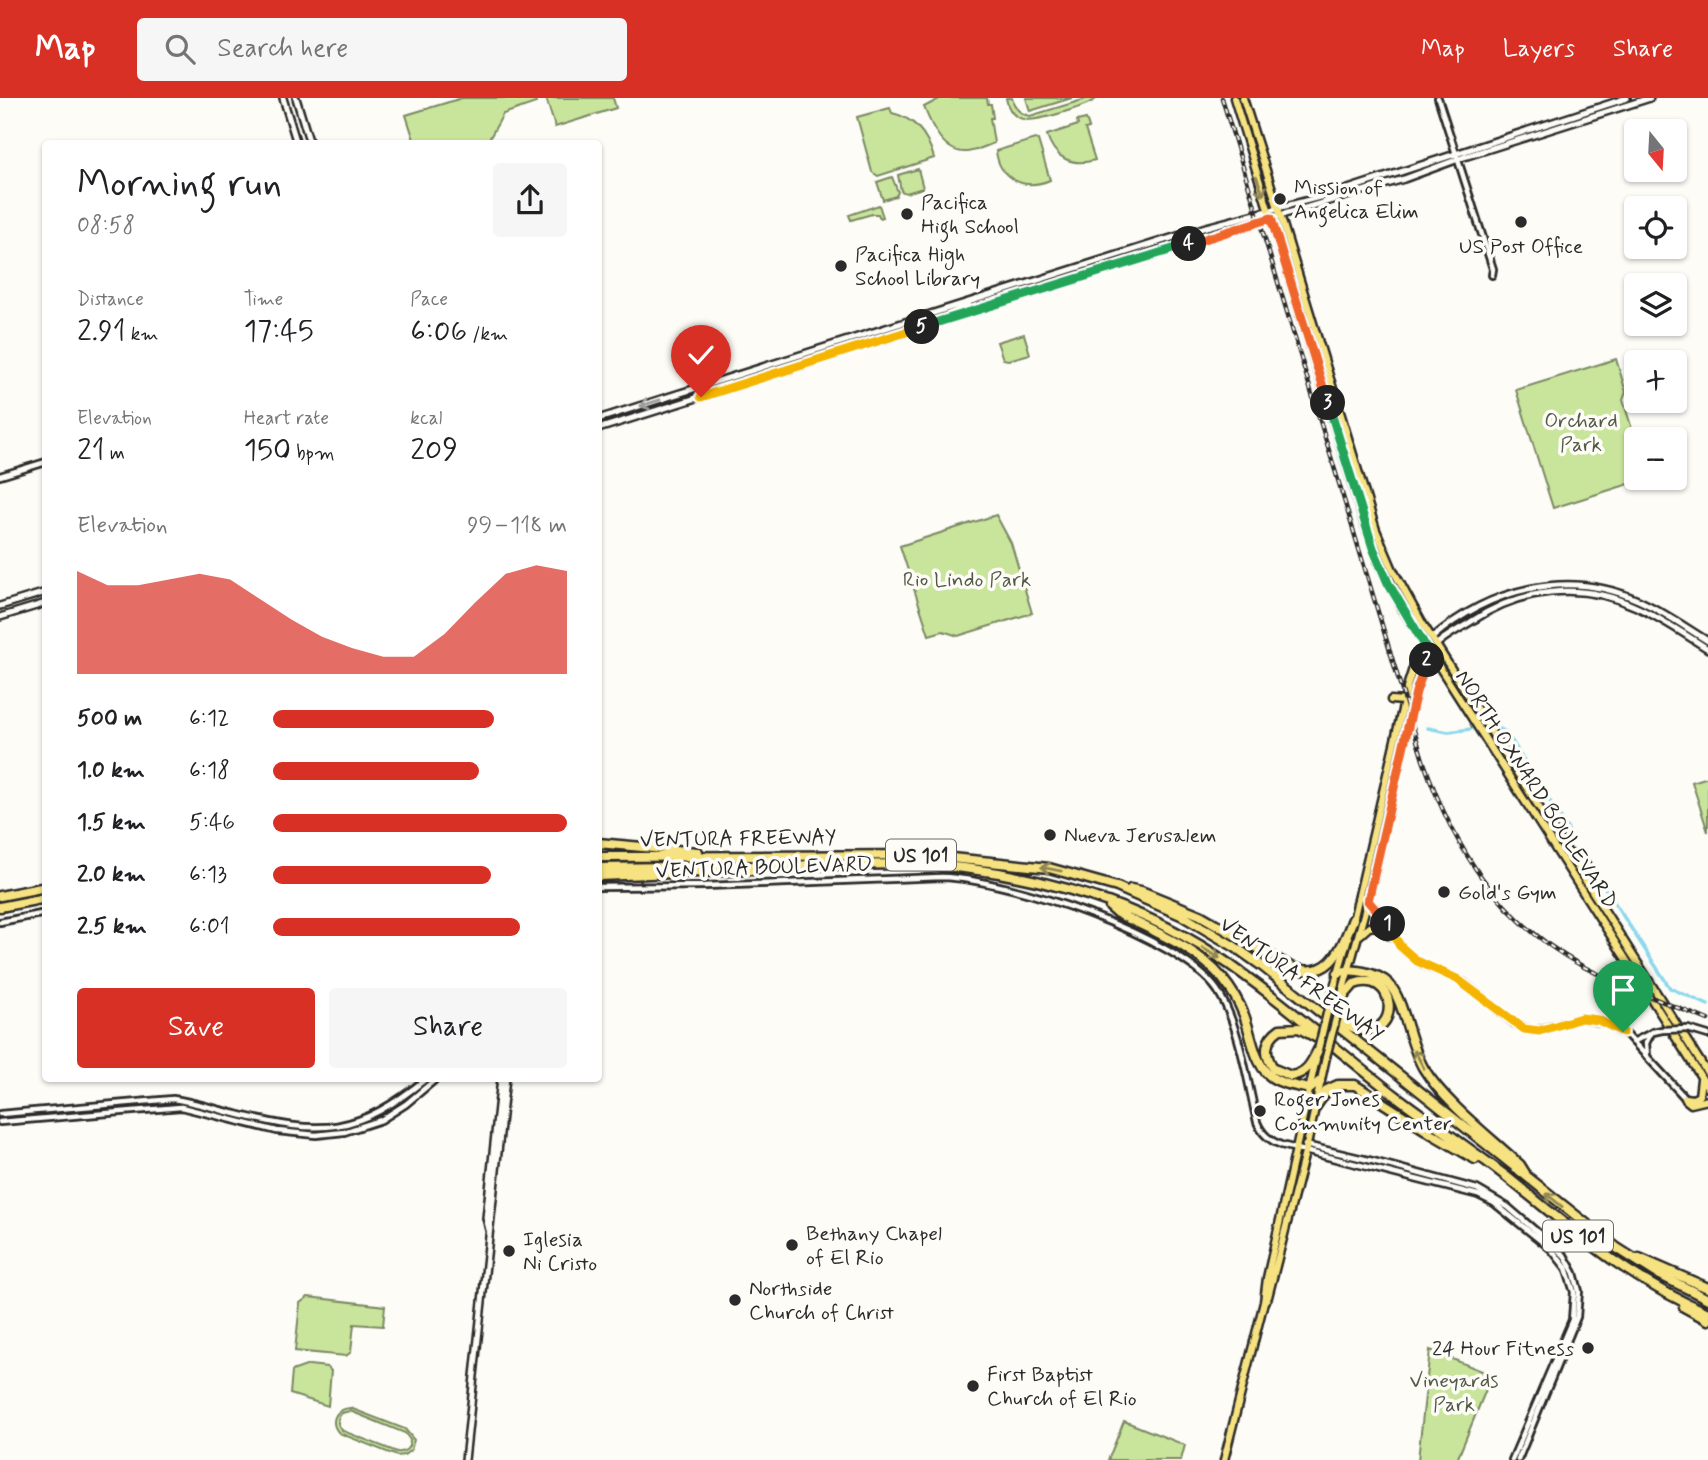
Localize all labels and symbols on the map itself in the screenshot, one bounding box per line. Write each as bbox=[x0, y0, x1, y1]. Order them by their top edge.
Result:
north arrow bbox=[1624, 119, 1687, 182]
one-way arrow bbox=[1255, 174, 1267, 196]
place label: Mission of Angelica Elim bbox=[1294, 174, 1419, 228]
place label: Pacifica High School bbox=[921, 189, 1019, 243]
marker: Mission of Angelica Elim bbox=[1272, 191, 1288, 207]
marker: Pacifica High School bbox=[899, 206, 915, 222]
marker: US Post Office bbox=[1513, 214, 1529, 230]
pin: 4 bbox=[1172, 226, 1206, 262]
place label: US Post Office bbox=[1459, 233, 1583, 261]
place label: Pacifica High School Library bbox=[855, 241, 980, 293]
marker: Pacifica High School Library bbox=[833, 258, 849, 274]
pin: 5 bbox=[904, 310, 940, 344]
pin bbox=[671, 325, 731, 397]
pin: 3 bbox=[1310, 386, 1346, 420]
one-way arrow bbox=[639, 398, 661, 411]
park label: Orchard Park bbox=[1544, 407, 1618, 459]
park label: Rio Lindo Park bbox=[903, 566, 1031, 594]
pin: 2 bbox=[1410, 642, 1444, 678]
street label: NORTH OXNARD BOULEVARD bbox=[1448, 665, 1624, 914]
place label: Nueva Jerusalem bbox=[1064, 822, 1217, 850]
street label: VENTURA FREEWAY bbox=[640, 823, 837, 855]
marker: Nueva Jerusalem bbox=[1042, 827, 1058, 843]
road number: US 101 bbox=[886, 840, 956, 870]
street label: VENTURA BOULEVARD bbox=[655, 850, 873, 886]
one-way arrow bbox=[1040, 862, 1063, 876]
place label: Gold's Gym bbox=[1458, 879, 1557, 907]
marker: Gold's Gym bbox=[1436, 884, 1452, 900]
pin: 1 bbox=[1370, 906, 1406, 942]
street label: VENTURA FREEWAY bbox=[1214, 911, 1389, 1049]
one-way arrow bbox=[1200, 946, 1220, 960]
pin bbox=[1593, 960, 1653, 1032]
one-way arrow bbox=[1411, 1050, 1425, 1070]
place label: Roger Jones Community Center bbox=[1274, 1086, 1452, 1138]
marker: Roger Jones Community Center bbox=[1252, 1103, 1268, 1119]
one-way arrow bbox=[1546, 1192, 1564, 1208]
place label: Bethany Chapel of El Rio bbox=[806, 1220, 942, 1272]
road number: US 101 bbox=[1543, 1220, 1613, 1252]
place label: Iglesia Ni Cristo bbox=[523, 1226, 597, 1278]
marker: Bethany Chapel of El Rio bbox=[784, 1237, 800, 1253]
marker: Iglesia Ni Cristo bbox=[501, 1243, 517, 1259]
place label: Northside Church of Christ bbox=[749, 1275, 894, 1327]
marker: Northside Church of Christ bbox=[727, 1292, 743, 1308]
place label: 24 Hour Fitness bbox=[1432, 1335, 1574, 1363]
marker: 24 Hour Fitness bbox=[1580, 1340, 1596, 1356]
place label: First Baptist Church of El Rio bbox=[987, 1361, 1137, 1413]
park label: Vineyards Park bbox=[1409, 1367, 1499, 1419]
marker: First Baptist Church of El Rio bbox=[965, 1378, 981, 1394]

